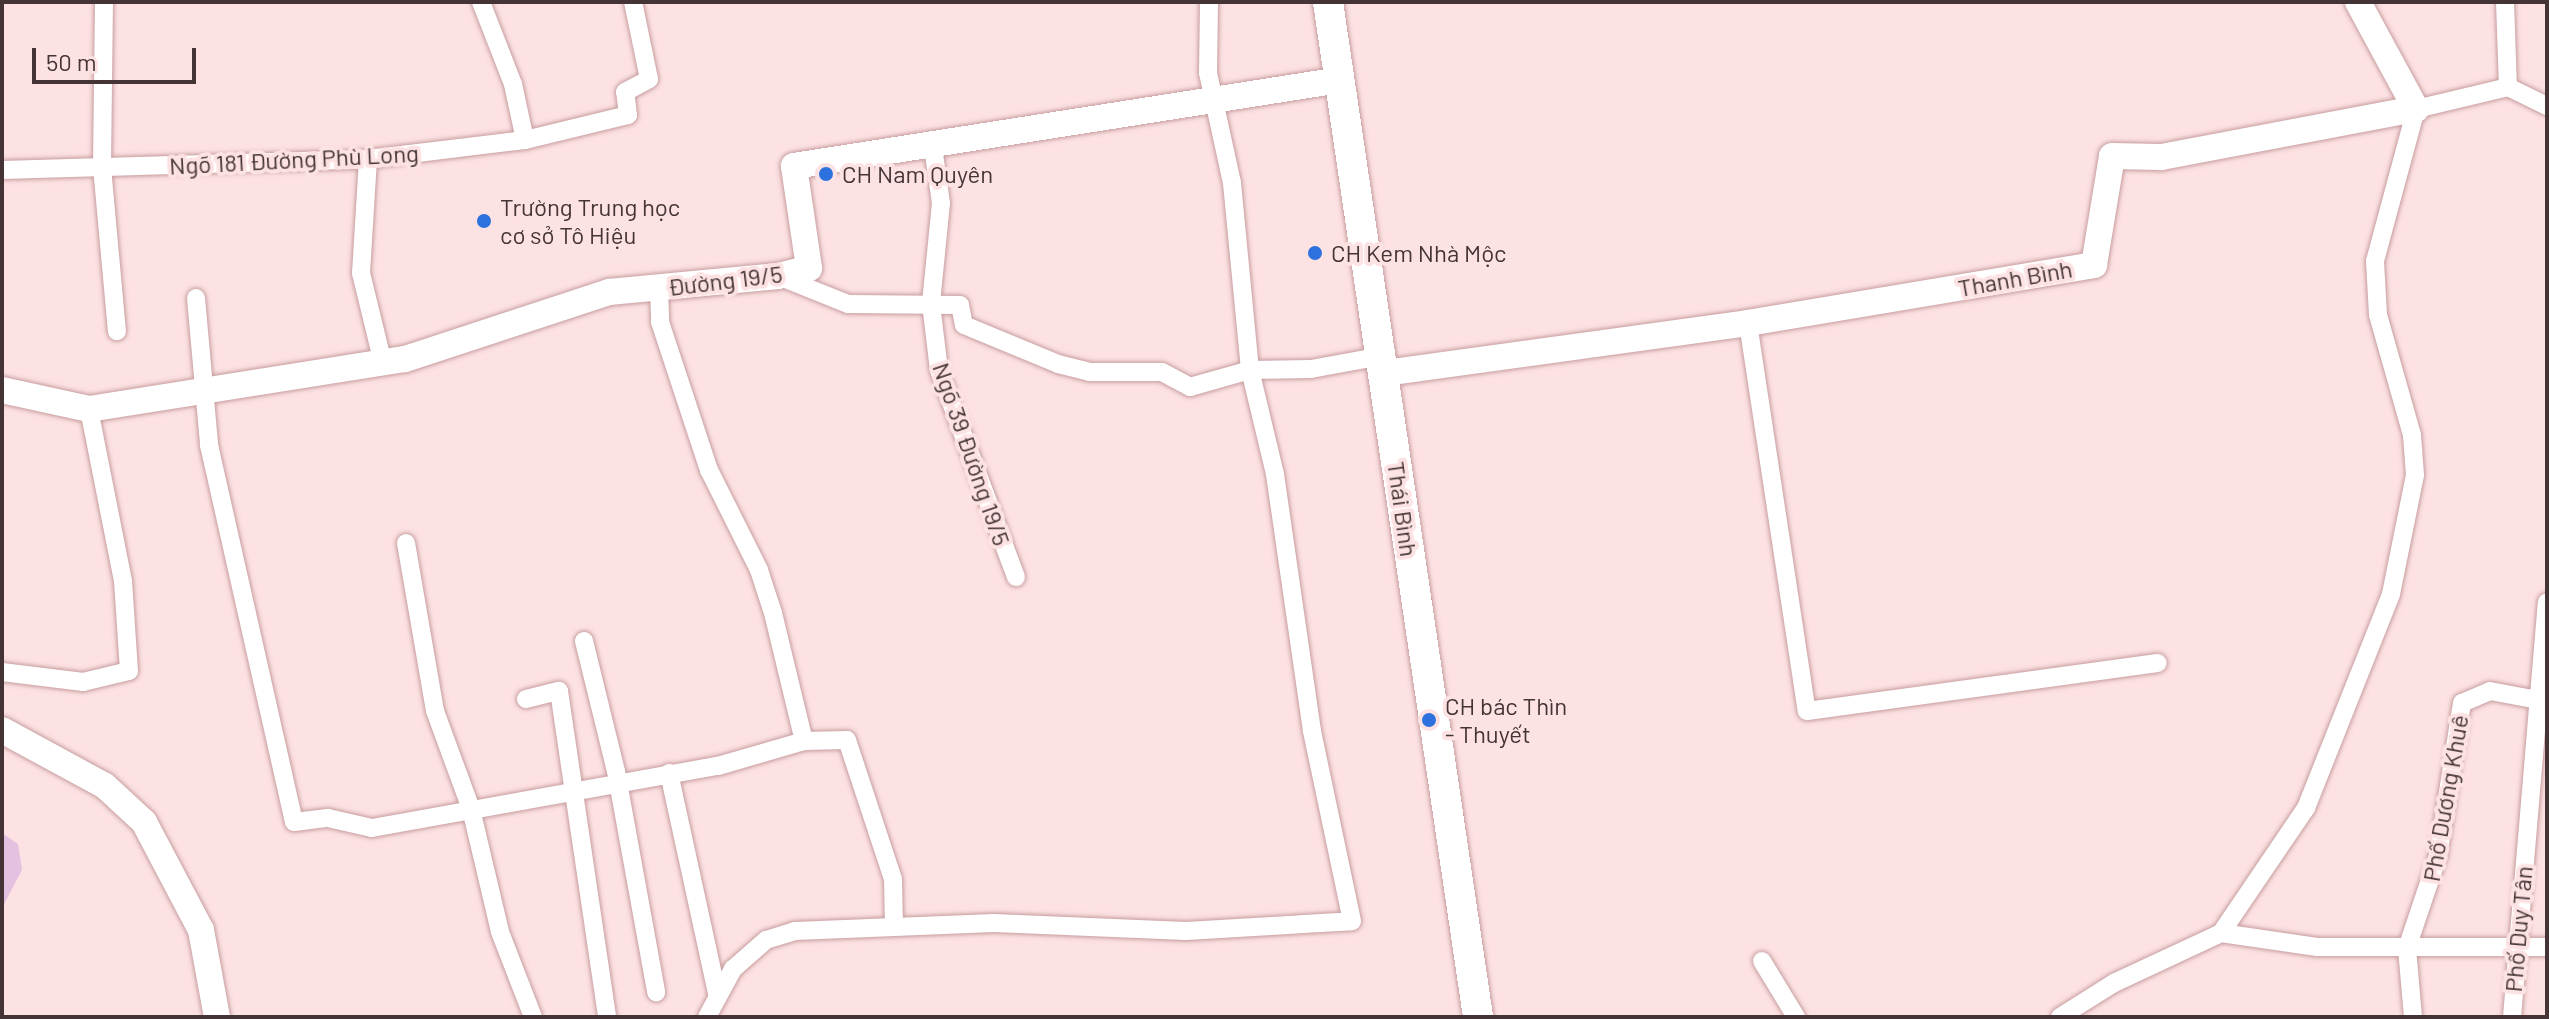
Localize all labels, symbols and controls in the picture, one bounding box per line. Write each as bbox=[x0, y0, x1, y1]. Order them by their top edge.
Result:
scale bar bbox=[36, 32, 200, 82]
text: 50 m bbox=[46, 47, 97, 76]
street label: Ngõ 181 Đường Phù Long bbox=[168, 138, 420, 180]
place label: CH Nam Quyên bbox=[842, 160, 993, 188]
marker: CH Nam Quyên bbox=[817, 165, 835, 183]
place label: Trường Trung học cơ sở Tô Hiệu bbox=[500, 193, 680, 249]
marker: Trường Trung học cơ sở Tô Hiệu bbox=[475, 212, 493, 230]
place label: CH Kem Nhà Mộc bbox=[1331, 239, 1507, 267]
marker: CH Kem Nhà Mộc bbox=[1306, 244, 1324, 262]
street label: Thanh Bình bbox=[1956, 254, 2074, 302]
street label: Đường 19/5 bbox=[666, 259, 784, 301]
street label: Ngõ 39 Đường 19/5 bbox=[927, 359, 1017, 549]
street label: Thái Bình bbox=[1382, 460, 1424, 558]
place label: CH bác Thìn - Thuyết bbox=[1445, 692, 1567, 748]
marker: CH bác Thìn - Thuyết bbox=[1420, 711, 1438, 729]
street label: Phố Dương Khuê bbox=[2416, 712, 2474, 884]
street label: Phố Duy Tân bbox=[2498, 865, 2538, 993]

